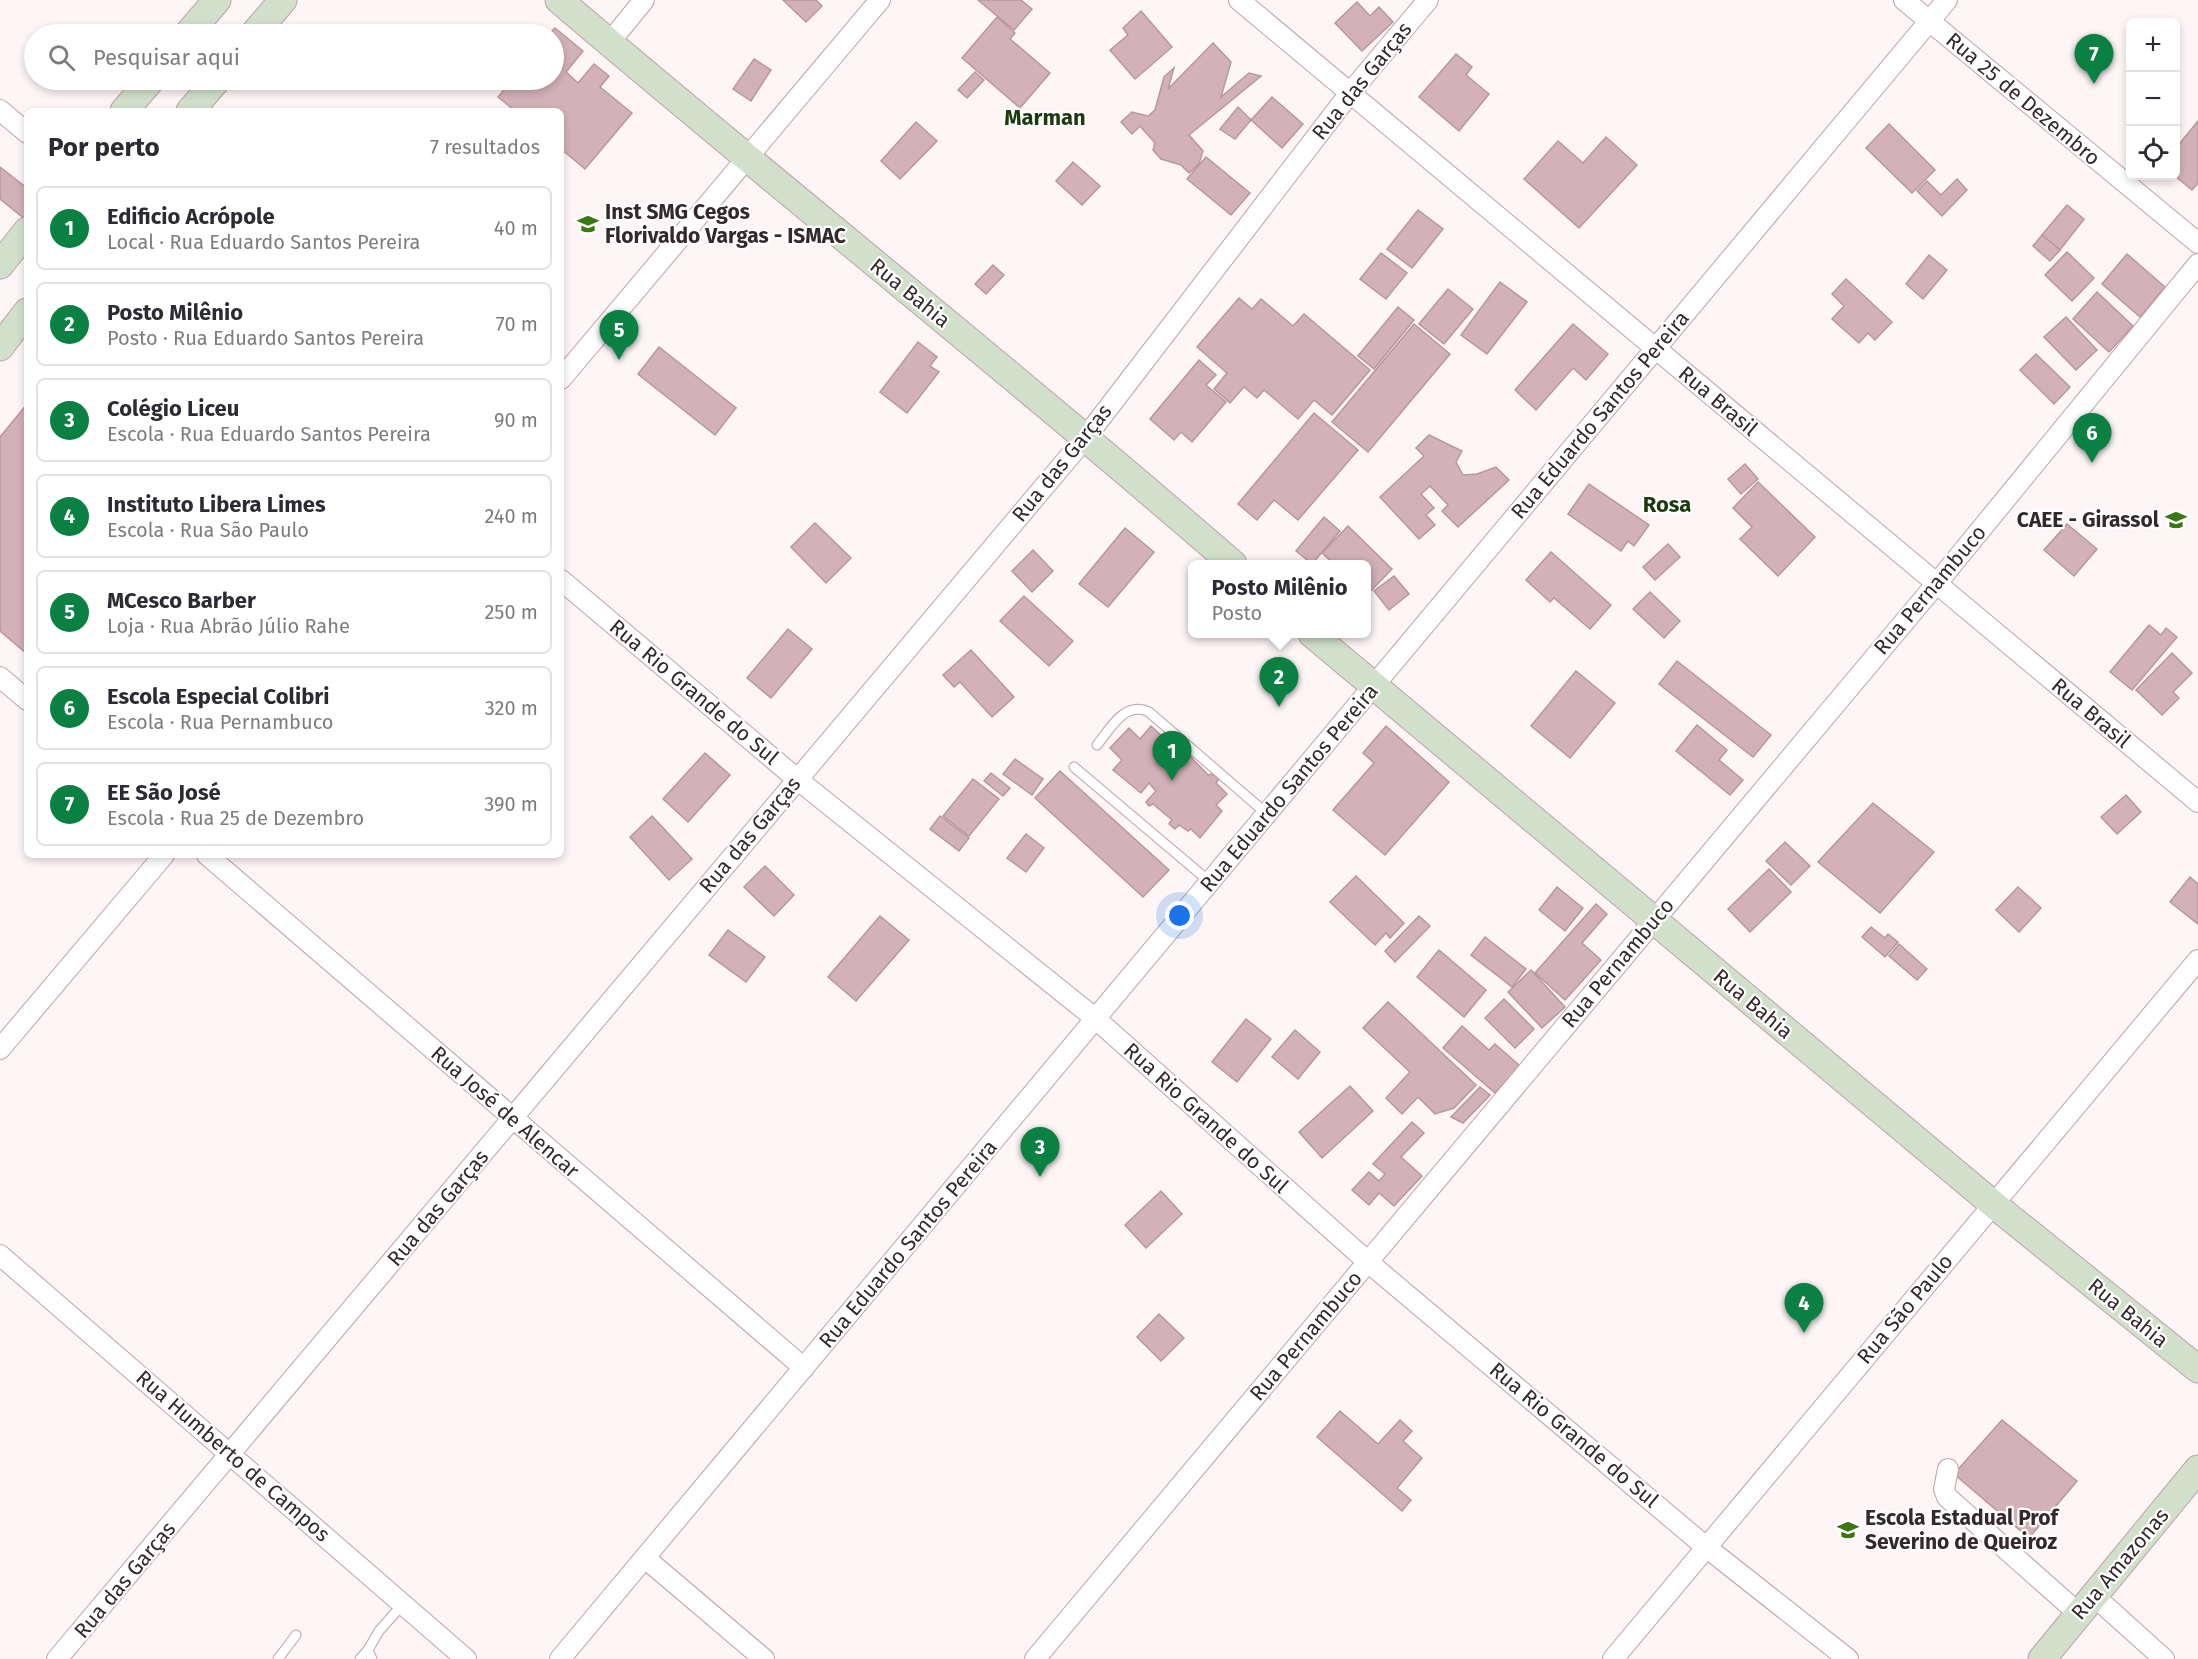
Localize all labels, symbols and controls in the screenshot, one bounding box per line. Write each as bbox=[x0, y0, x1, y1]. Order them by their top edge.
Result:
street label: Rua das Garças bbox=[1307, 17, 1418, 145]
map controls bbox=[2126, 18, 2180, 180]
button: + bbox=[2126, 18, 2180, 72]
search box bbox=[24, 24, 564, 90]
street label: Rua 25 de Dezembro bbox=[1941, 27, 2105, 171]
pin: 7 bbox=[2074, 34, 2114, 84]
icon: search bbox=[45, 41, 78, 74]
text: Pesquisar aqui bbox=[93, 44, 240, 71]
button: − bbox=[2126, 72, 2180, 126]
district label: Marman bbox=[1004, 104, 1086, 131]
button: locate bbox=[2126, 126, 2180, 180]
text: Por perto bbox=[48, 132, 160, 163]
text: 7 resultados bbox=[430, 135, 540, 159]
place label: Inst SMG Cegos Florivaldo Vargas - ISMAC bbox=[605, 199, 846, 249]
text: Edificio Acrópole bbox=[107, 203, 275, 230]
school or university icon: Inst SMG Cegos Florivaldo Vargas - ISMAC bbox=[576, 212, 600, 236]
text: 1 bbox=[65, 216, 74, 240]
text: 40 m bbox=[494, 216, 538, 240]
text: Local · Rua Eduardo Santos Pereira bbox=[107, 230, 420, 254]
street label: Rua Bahia bbox=[865, 253, 955, 333]
text: Posto Milênio bbox=[107, 299, 243, 326]
street label: Rua Eduardo Santos Pereira bbox=[1505, 306, 1695, 524]
pin: 5 bbox=[600, 310, 638, 360]
text: 2 bbox=[64, 312, 75, 336]
text: 70 m bbox=[496, 312, 538, 336]
text: Posto · Rua Eduardo Santos Pereira bbox=[107, 326, 424, 350]
street label: Rua Brasil bbox=[1673, 360, 1763, 442]
text: Colégio Liceu bbox=[107, 395, 239, 422]
street label: Rua das Garças bbox=[1007, 399, 1118, 527]
text: 3 bbox=[64, 408, 75, 432]
text: 90 m bbox=[494, 408, 538, 432]
pin: 6 bbox=[2072, 414, 2112, 463]
text: Escola · Rua Eduardo Santos Pereira bbox=[107, 422, 431, 446]
text: Instituto Libera Limes bbox=[107, 491, 326, 518]
district label: Rosa bbox=[1643, 491, 1691, 518]
text: 4 bbox=[64, 504, 75, 528]
text: 240 m bbox=[484, 504, 538, 528]
place label: CAEE - Girassol bbox=[2017, 507, 2160, 533]
school or university icon: CAEE - Girassol bbox=[2164, 508, 2188, 532]
text: Escola · Rua São Paulo bbox=[107, 518, 309, 542]
street label: Rua Pernambuco bbox=[1868, 520, 1992, 660]
popup bbox=[1188, 560, 1371, 638]
text: Posto Milênio bbox=[1212, 574, 1347, 601]
text: MCesco Barber bbox=[107, 587, 256, 614]
text: 5 bbox=[64, 600, 75, 624]
text: 250 m bbox=[484, 600, 538, 624]
text: Posto bbox=[1212, 601, 1262, 625]
text: Loja · Rua Abrão Júlio Rahe bbox=[107, 614, 350, 638]
street label: Rua Rio Grande do Sul bbox=[604, 614, 784, 770]
pin: 2 bbox=[1260, 658, 1298, 707]
street label: Rua Brasil bbox=[2046, 672, 2136, 754]
street label: Rua Eduardo Santos Pereira bbox=[1194, 679, 1384, 897]
text: Escola Especial Colibri bbox=[107, 683, 329, 710]
text: 6 bbox=[64, 696, 75, 720]
text: 320 m bbox=[485, 696, 538, 720]
text: Escola · Rua Pernambuco bbox=[107, 710, 333, 734]
pin: 1 bbox=[1152, 732, 1192, 781]
street label: Rua das Garças bbox=[694, 771, 806, 899]
text: EE São José bbox=[107, 779, 221, 806]
text: 7 bbox=[65, 792, 74, 816]
text: 390 m bbox=[484, 792, 538, 816]
text: Escola · Rua 25 de Dezembro bbox=[107, 806, 364, 830]
street label: Rua Pernambuco bbox=[1556, 893, 1680, 1033]
your location bbox=[1165, 901, 1194, 930]
street label: Rua Bahia bbox=[1708, 963, 1798, 1045]
street label: Rua Rio Grande do Sul bbox=[1118, 1037, 1294, 1199]
street label: Rua José de Alencar bbox=[425, 1040, 585, 1184]
pin: 3 bbox=[1020, 1128, 1060, 1177]
street label: Rua Eduardo Santos Pereira bbox=[813, 1135, 1003, 1353]
street label: Rua das Garças bbox=[382, 1144, 494, 1272]
street label: Rua São Paulo bbox=[1851, 1249, 1959, 1369]
street label: Rua Pernambuco bbox=[1244, 1266, 1368, 1406]
street label: Rua Bahia bbox=[2083, 1273, 2173, 1353]
pin: 4 bbox=[1784, 1284, 1824, 1333]
street label: Rua Rio Grande do Sul bbox=[1484, 1357, 1664, 1513]
street label: Rua Humberto de Campos bbox=[131, 1365, 335, 1547]
street label: Rua Amazonas bbox=[2066, 1503, 2174, 1625]
place label: Escola Estadual Prof Severino de Queiroz bbox=[1865, 1505, 2060, 1555]
street label: Rua das Garças bbox=[69, 1516, 181, 1644]
school or university icon: Escola Estadual Prof Severino de Queiroz bbox=[1836, 1518, 1860, 1542]

